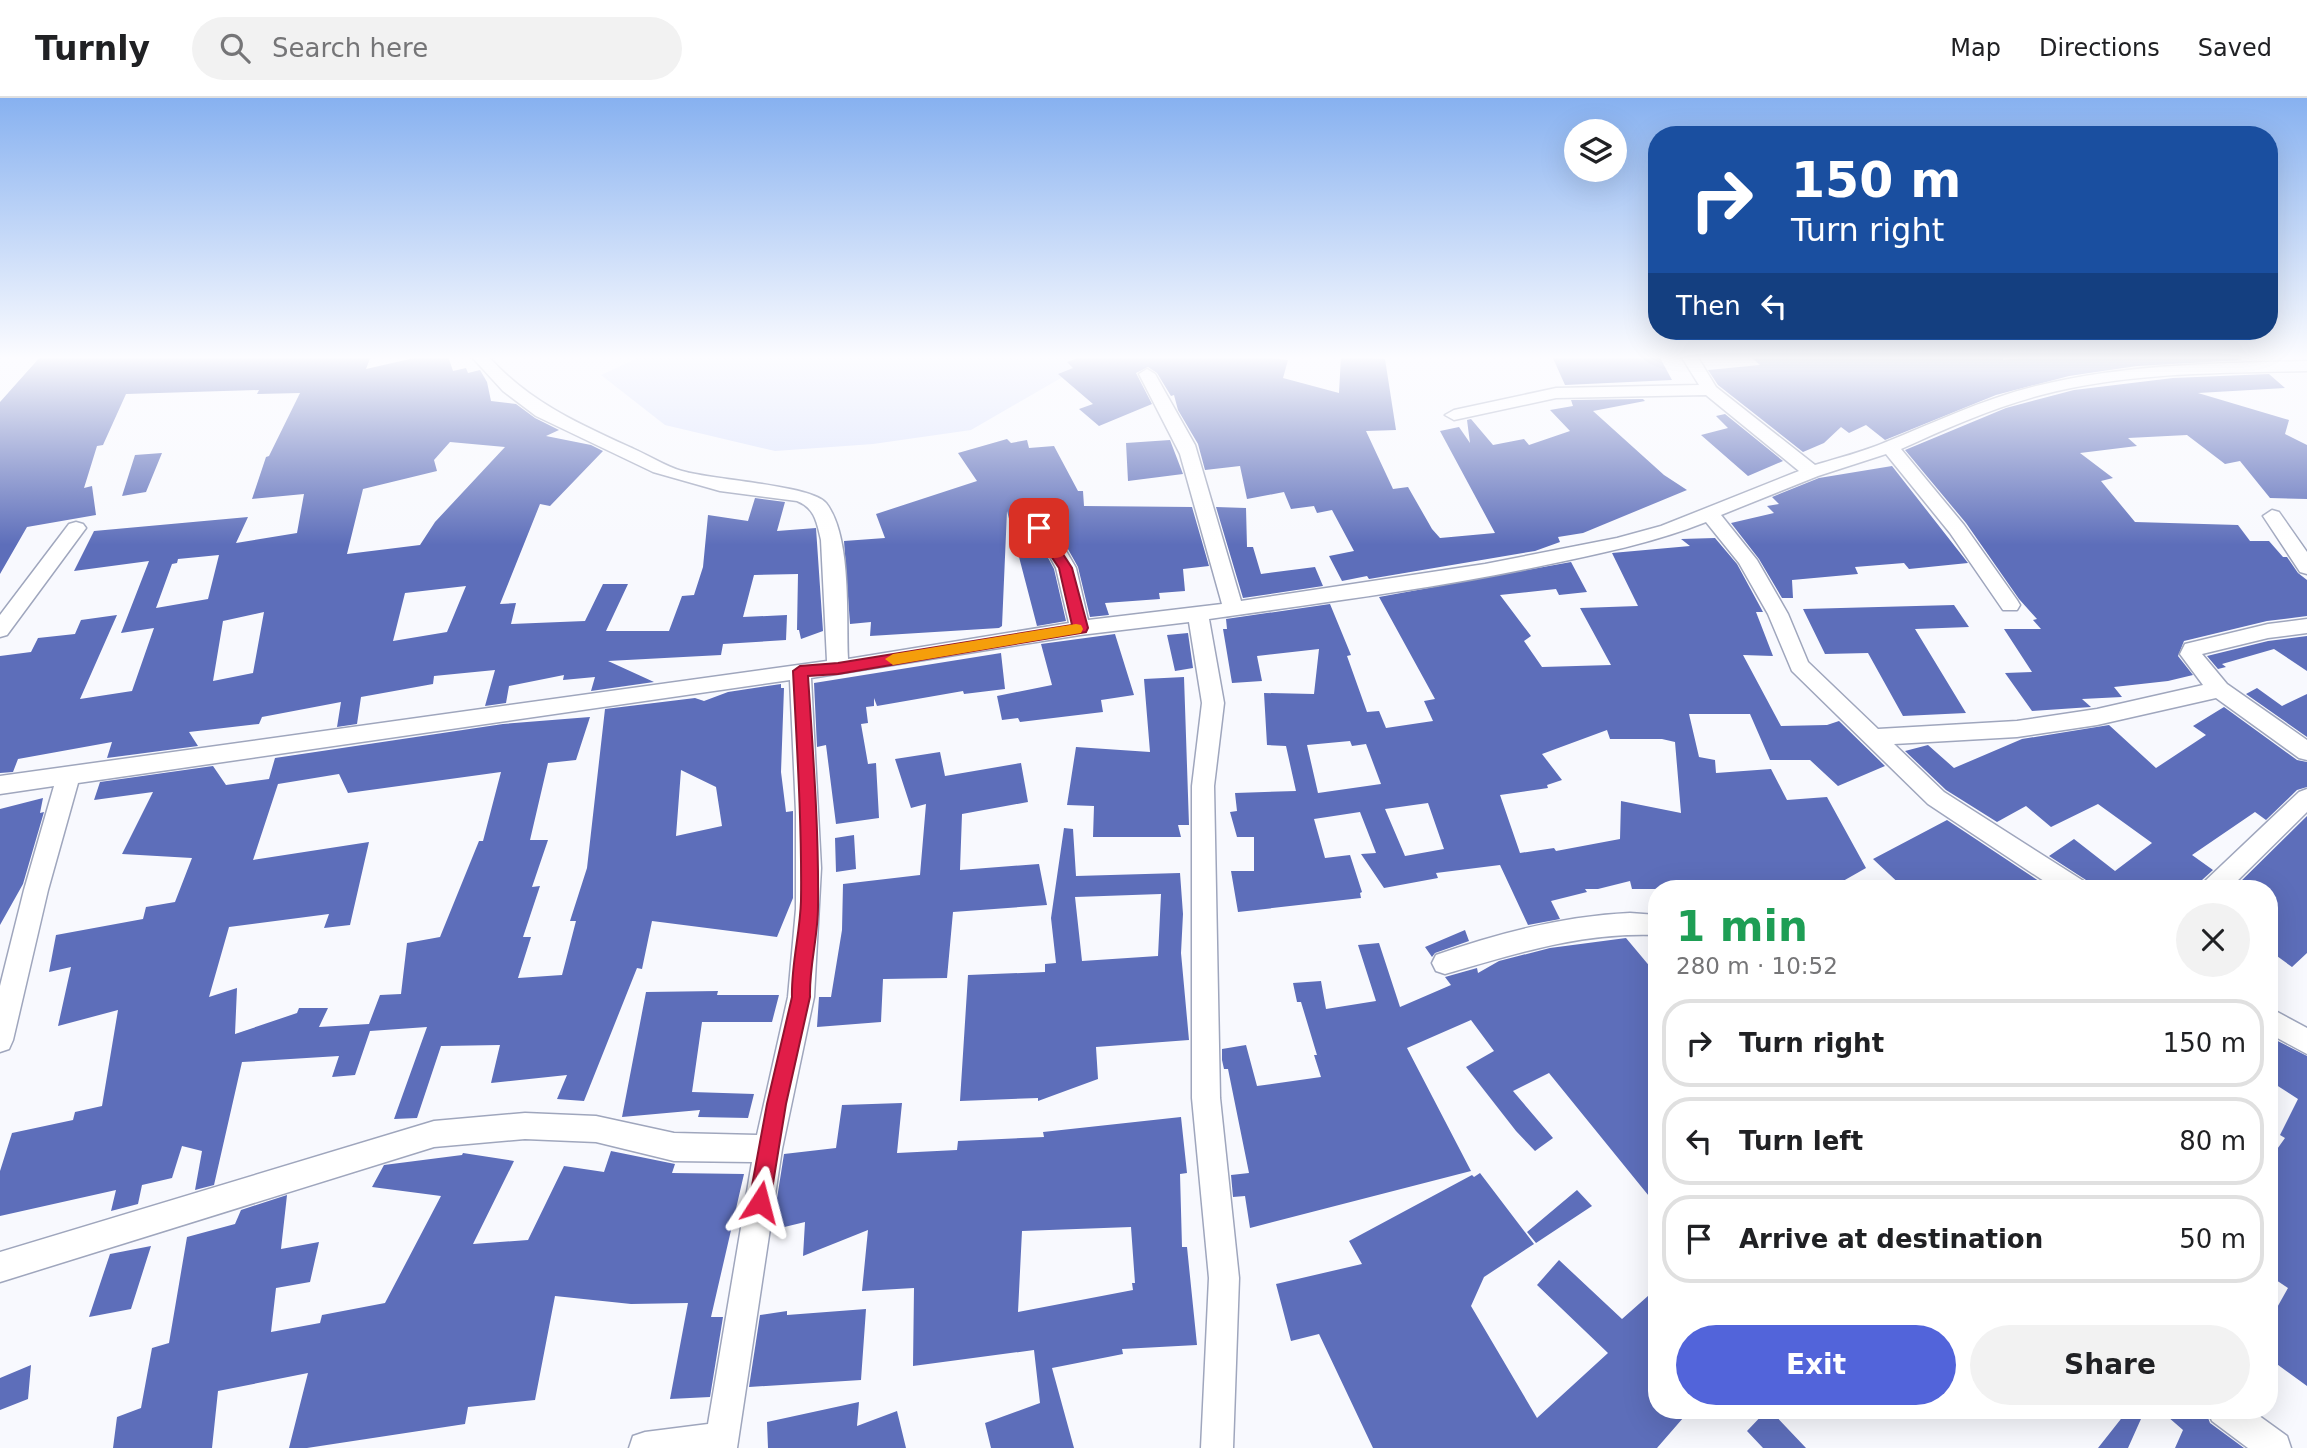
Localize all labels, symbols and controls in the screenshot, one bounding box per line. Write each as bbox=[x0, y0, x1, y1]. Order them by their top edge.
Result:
search box bbox=[192, 17, 682, 80]
text: Turnly bbox=[35, 29, 150, 68]
icon: search bbox=[216, 29, 254, 67]
text: Search here bbox=[272, 33, 428, 63]
text: Map bbox=[1950, 34, 2001, 62]
text: Directions bbox=[2039, 34, 2160, 62]
text: Saved bbox=[2198, 34, 2272, 62]
map controls bbox=[1564, 119, 1627, 182]
button: layers bbox=[1564, 119, 1627, 182]
text: 150 m bbox=[1791, 152, 1961, 209]
icon: right bbox=[1676, 154, 1767, 245]
text: Turn right bbox=[1791, 211, 1944, 249]
icon: left bbox=[1755, 287, 1793, 325]
text: Then bbox=[1676, 291, 1741, 321]
pin bbox=[1009, 498, 1069, 558]
icon: arrive bbox=[1020, 509, 1058, 547]
text: 1 min bbox=[1676, 902, 1808, 951]
button: close bbox=[2176, 903, 2250, 977]
text: 280 m · 10:52 bbox=[1676, 953, 1838, 979]
icon: right bbox=[1680, 1024, 1718, 1062]
text: Turn right bbox=[1739, 1028, 1884, 1058]
text: 150 m bbox=[2163, 1028, 2246, 1058]
icon: left bbox=[1680, 1122, 1718, 1160]
text: Turn left bbox=[1739, 1126, 1863, 1156]
text: 80 m bbox=[2179, 1126, 2246, 1156]
position arrow bbox=[723, 1165, 797, 1239]
icon: arrive bbox=[1680, 1220, 1718, 1258]
text: Arrive at destination bbox=[1739, 1224, 2043, 1254]
text: 50 m bbox=[2179, 1224, 2246, 1254]
button: Exit bbox=[1676, 1325, 1956, 1405]
button: Share bbox=[1970, 1325, 2250, 1405]

